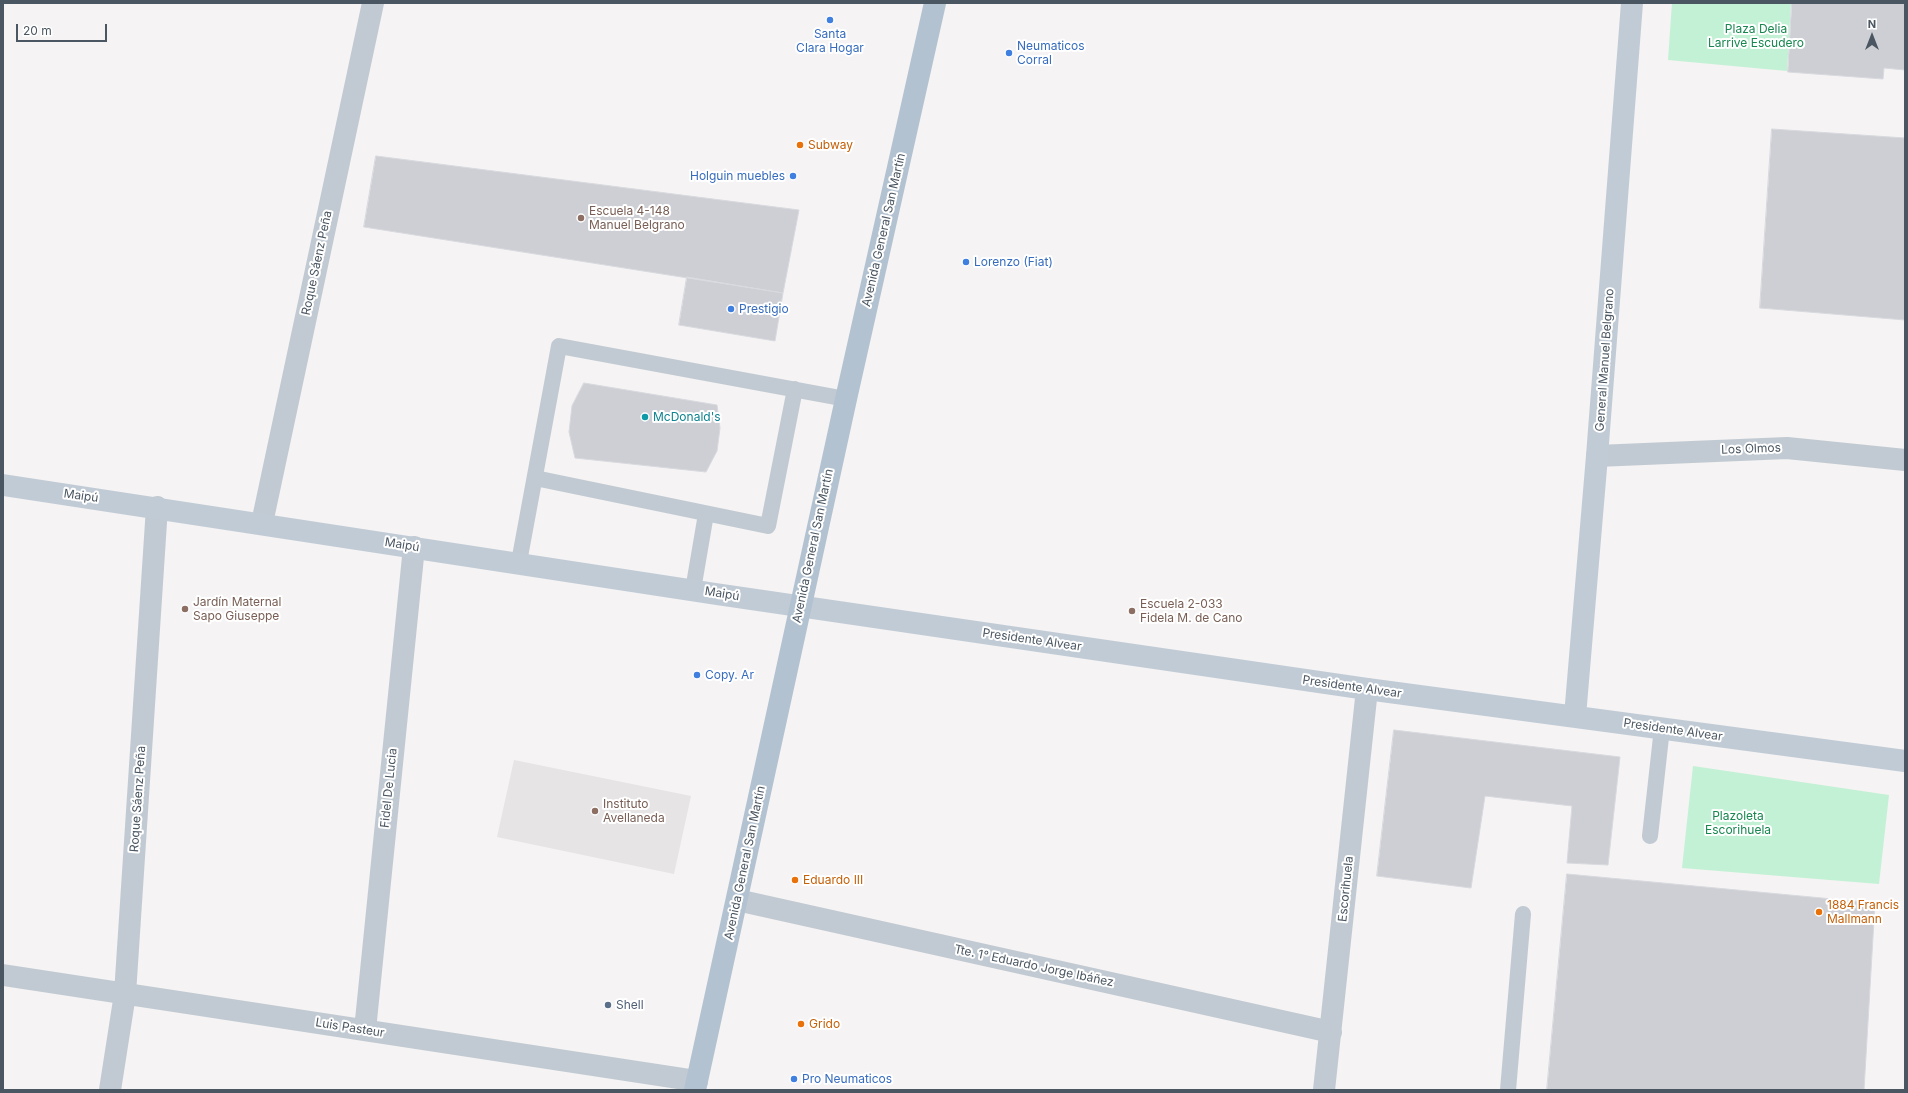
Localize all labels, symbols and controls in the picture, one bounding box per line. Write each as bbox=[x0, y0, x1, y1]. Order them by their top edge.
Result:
marker: Santa Clara Hogar bbox=[825, 15, 835, 25]
scale bar bbox=[18, 16, 109, 42]
north arrow bbox=[1852, 16, 1892, 56]
text: N bbox=[1868, 17, 1876, 31]
park label: Plaza Delia Larrive Escudero bbox=[1708, 22, 1804, 50]
text: 20 m bbox=[23, 23, 52, 38]
place label: Santa Clara Hogar bbox=[796, 27, 864, 55]
place label: Neumaticos Corral bbox=[1017, 39, 1085, 67]
marker: Neumaticos Corral bbox=[1004, 48, 1014, 58]
place label: Subway bbox=[808, 138, 853, 152]
marker: Subway bbox=[795, 140, 805, 150]
street label: Avenida General San Martín bbox=[859, 152, 909, 308]
place label: Holguin muebles bbox=[690, 169, 785, 183]
marker: Holguin muebles bbox=[788, 171, 798, 181]
place label: Escuela 4-148 Manuel Belgrano bbox=[589, 204, 685, 232]
street label: Roque Sáenz Peña bbox=[299, 209, 335, 317]
marker: Escuela 4-148 Manuel Belgrano bbox=[576, 213, 586, 223]
place label: Lorenzo (Fiat) bbox=[974, 255, 1053, 269]
marker: Lorenzo (Fiat) bbox=[961, 257, 971, 267]
street label: General Manuel Belgrano bbox=[1593, 288, 1617, 432]
place label: Prestigio bbox=[739, 302, 789, 316]
marker: Prestigio bbox=[726, 304, 736, 314]
place label: McDonald's bbox=[653, 410, 721, 424]
marker: McDonald's bbox=[640, 412, 650, 422]
street label: Los Olmos bbox=[1721, 441, 1781, 457]
street label: Avenida General San Martín bbox=[790, 468, 836, 624]
street label: Maipú bbox=[63, 486, 99, 506]
street label: Maipú bbox=[384, 535, 420, 555]
street label: Maipú bbox=[704, 584, 740, 604]
place label: Jardín Maternal Sapo Giuseppe bbox=[193, 595, 281, 623]
place label: Escuela 2-033 Fidela M. de Cano bbox=[1140, 597, 1243, 625]
marker: Jardín Maternal Sapo Giuseppe bbox=[180, 604, 190, 614]
marker: Escuela 2-033 Fidela M. de Cano bbox=[1127, 606, 1137, 616]
street label: Presidente Alvear bbox=[982, 626, 1082, 654]
place label: Copy. Ar bbox=[705, 668, 754, 682]
marker: Copy. Ar bbox=[692, 670, 702, 680]
street label: Presidente Alvear bbox=[1302, 673, 1402, 701]
street label: Presidente Alvear bbox=[1623, 716, 1723, 744]
street label: Roque Sáenz Peña bbox=[127, 745, 149, 853]
street label: Fidel De Lucia bbox=[378, 747, 400, 829]
street label: Avenida General San Martín bbox=[722, 785, 768, 941]
place label: Instituto Avellaneda bbox=[603, 797, 665, 825]
marker: Instituto Avellaneda bbox=[590, 806, 600, 816]
park label: Plazoleta Escorihuela bbox=[1705, 809, 1771, 837]
street label: Escorihuela bbox=[1335, 855, 1357, 923]
place label: Eduardo III bbox=[803, 873, 863, 887]
marker: Eduardo III bbox=[790, 875, 800, 885]
place label: 1884 Francis Mallmann bbox=[1827, 898, 1899, 926]
marker: 1884 Francis Mallmann bbox=[1814, 907, 1824, 917]
street label: Tte. 1° Eduardo Jorge Ibáñez bbox=[953, 942, 1115, 990]
place label: Shell bbox=[616, 998, 644, 1012]
marker: Shell bbox=[603, 1000, 613, 1010]
street label: Luis Pasteur bbox=[314, 1015, 386, 1041]
place label: Grido bbox=[809, 1017, 840, 1031]
marker: Grido bbox=[796, 1019, 806, 1029]
place label: Pro Neumaticos bbox=[802, 1072, 892, 1086]
marker: Pro Neumaticos bbox=[789, 1074, 799, 1084]

